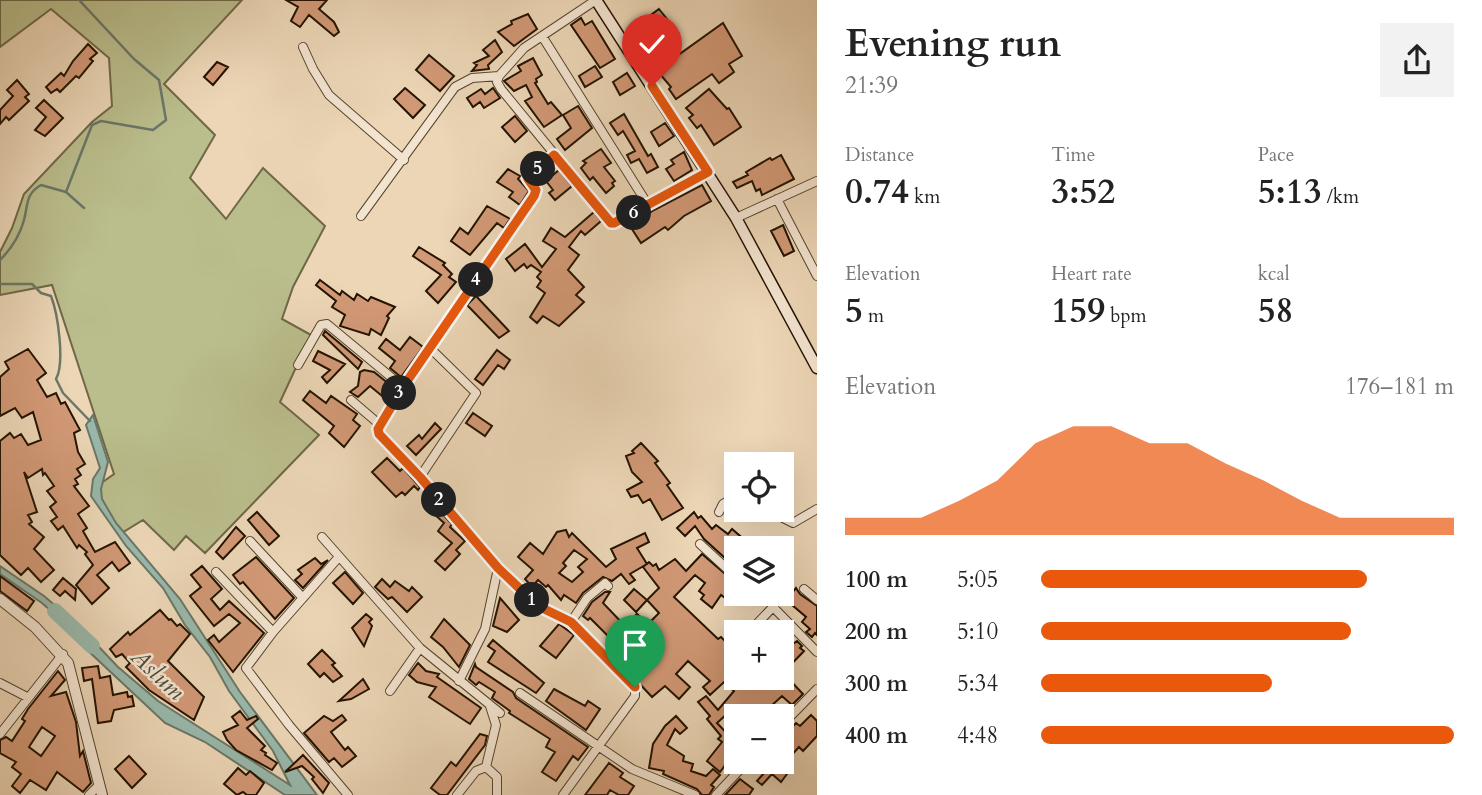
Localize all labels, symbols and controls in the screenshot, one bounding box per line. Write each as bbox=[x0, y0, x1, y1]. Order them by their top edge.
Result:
pin bbox=[622, 14, 682, 86]
text: Evening run bbox=[845, 18, 1061, 70]
button: share bbox=[1380, 23, 1454, 97]
icon: check bbox=[633, 25, 671, 63]
text: 21:39 bbox=[845, 70, 898, 101]
text: Distance bbox=[845, 142, 914, 168]
text: Time bbox=[1051, 142, 1095, 168]
text: Pace bbox=[1258, 142, 1294, 168]
pin: 5 bbox=[520, 152, 556, 186]
text: 5 bbox=[533, 155, 542, 181]
text: 0.74 bbox=[845, 168, 909, 216]
text: 3:52 bbox=[1051, 168, 1115, 216]
text: 5:13 bbox=[1258, 168, 1322, 216]
text: km bbox=[909, 184, 940, 210]
text: /km bbox=[1322, 184, 1359, 210]
pin: 6 bbox=[616, 196, 652, 230]
text: 6 bbox=[629, 199, 638, 225]
text: Elevation bbox=[845, 261, 920, 287]
text: Heart rate bbox=[1051, 261, 1132, 287]
text: kcal bbox=[1258, 261, 1290, 287]
pin: 4 bbox=[458, 262, 494, 298]
text: 4 bbox=[471, 266, 480, 292]
text: 5 bbox=[845, 287, 863, 335]
text: 159 bbox=[1051, 287, 1105, 335]
text: 58 bbox=[1258, 287, 1294, 335]
text: m bbox=[863, 303, 884, 329]
text: bpm bbox=[1105, 303, 1147, 329]
text: Elevation bbox=[845, 371, 936, 402]
text: 176–181 m bbox=[1345, 371, 1454, 402]
pin: 3 bbox=[382, 376, 416, 410]
text: 3 bbox=[394, 379, 403, 405]
map controls bbox=[724, 452, 794, 774]
button: locate bbox=[724, 452, 794, 522]
pin: 2 bbox=[422, 482, 457, 518]
text: 2 bbox=[434, 486, 443, 512]
button: layers bbox=[724, 536, 794, 606]
text: 100 m bbox=[845, 564, 908, 595]
text: 5:05 bbox=[957, 564, 998, 595]
pin: 1 bbox=[514, 582, 550, 618]
text: 1 bbox=[527, 586, 536, 612]
pin bbox=[605, 615, 665, 687]
text: 200 m bbox=[845, 616, 908, 647]
text: 5:10 bbox=[957, 616, 998, 647]
button: + bbox=[724, 620, 794, 690]
icon: arrive bbox=[616, 626, 654, 664]
water label: Aslum bbox=[123, 640, 192, 708]
text: 300 m bbox=[845, 668, 908, 699]
text: 5:34 bbox=[957, 668, 998, 699]
button: − bbox=[724, 704, 794, 774]
text: 400 m bbox=[845, 720, 908, 751]
text: 4:48 bbox=[957, 720, 998, 751]

